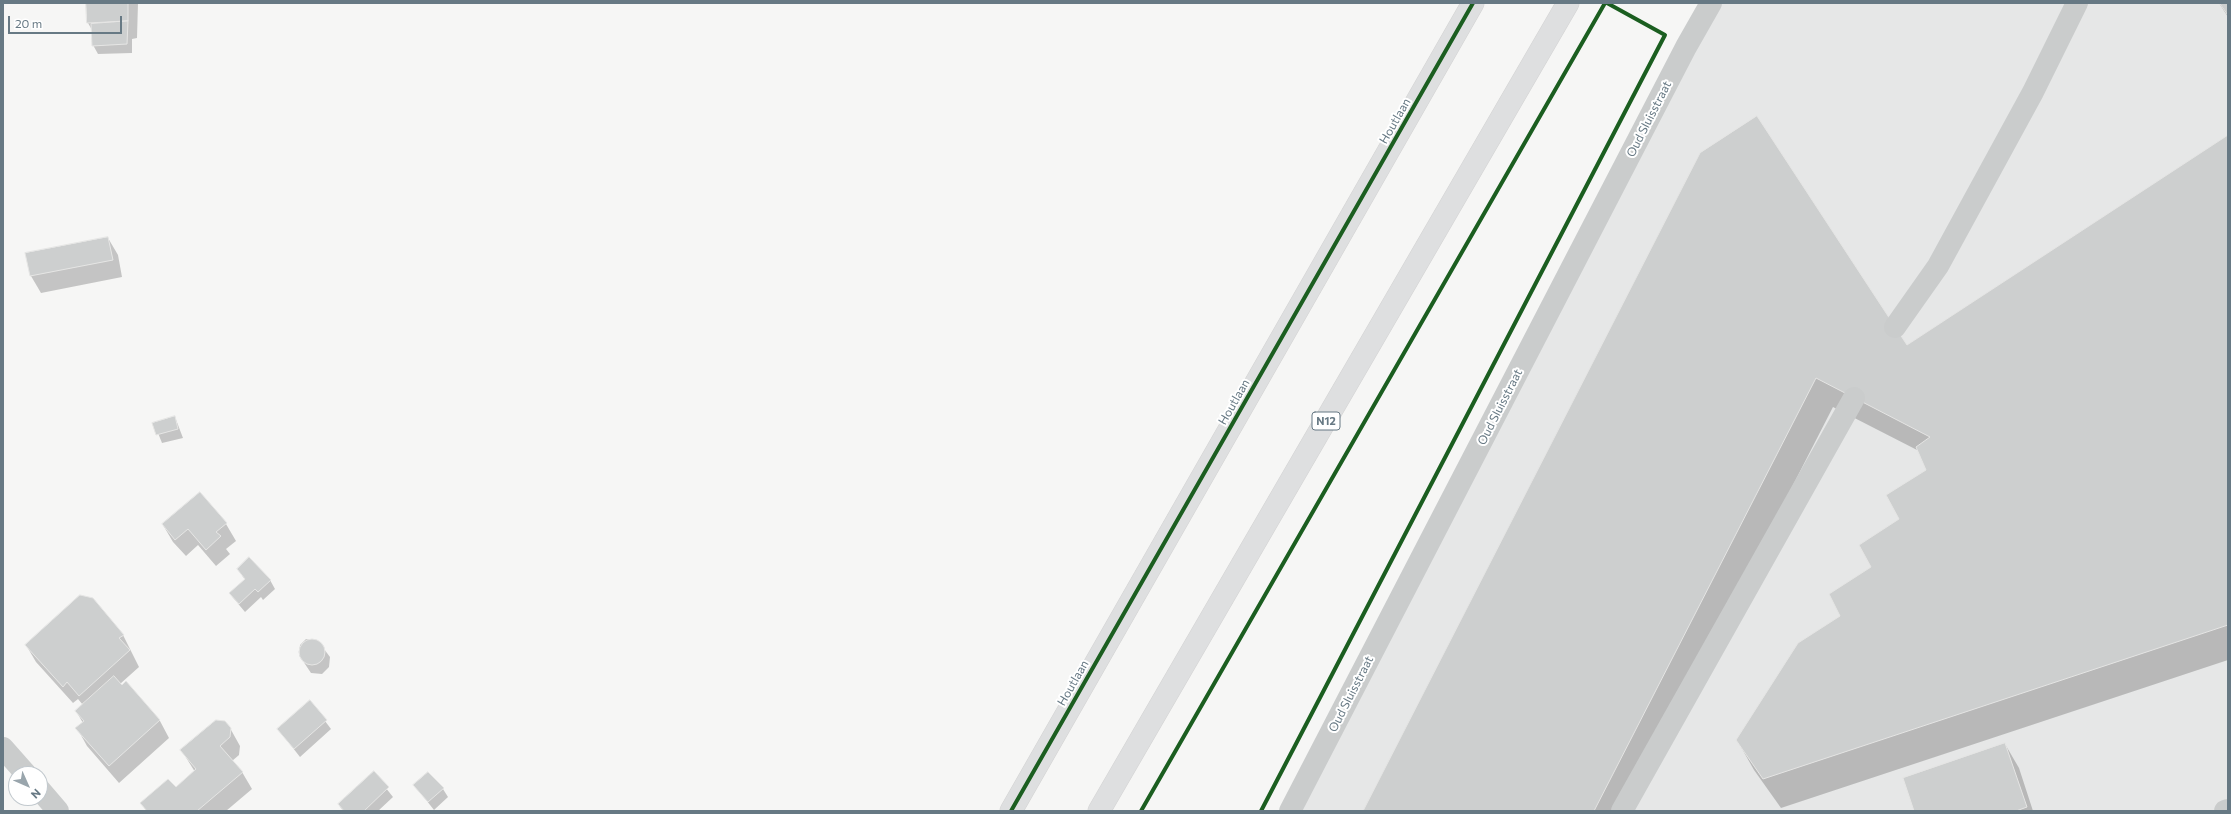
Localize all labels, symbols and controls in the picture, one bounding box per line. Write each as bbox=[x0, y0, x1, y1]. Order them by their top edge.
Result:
scale bar bbox=[10, 8, 124, 34]
text: 20 m bbox=[15, 16, 42, 30]
street label: Oud Sluisstraat bbox=[1624, 79, 1674, 159]
street label: Houtlaan bbox=[1376, 96, 1414, 146]
street label: Oud Sluisstraat bbox=[1475, 367, 1525, 447]
street label: Houtlaan bbox=[1215, 377, 1253, 427]
road number: N12 bbox=[1312, 412, 1340, 430]
street label: Oud Sluisstraat bbox=[1326, 654, 1376, 734]
street label: Houtlaan bbox=[1054, 658, 1092, 708]
north arrow bbox=[8, 766, 48, 806]
text: N bbox=[29, 787, 44, 802]

